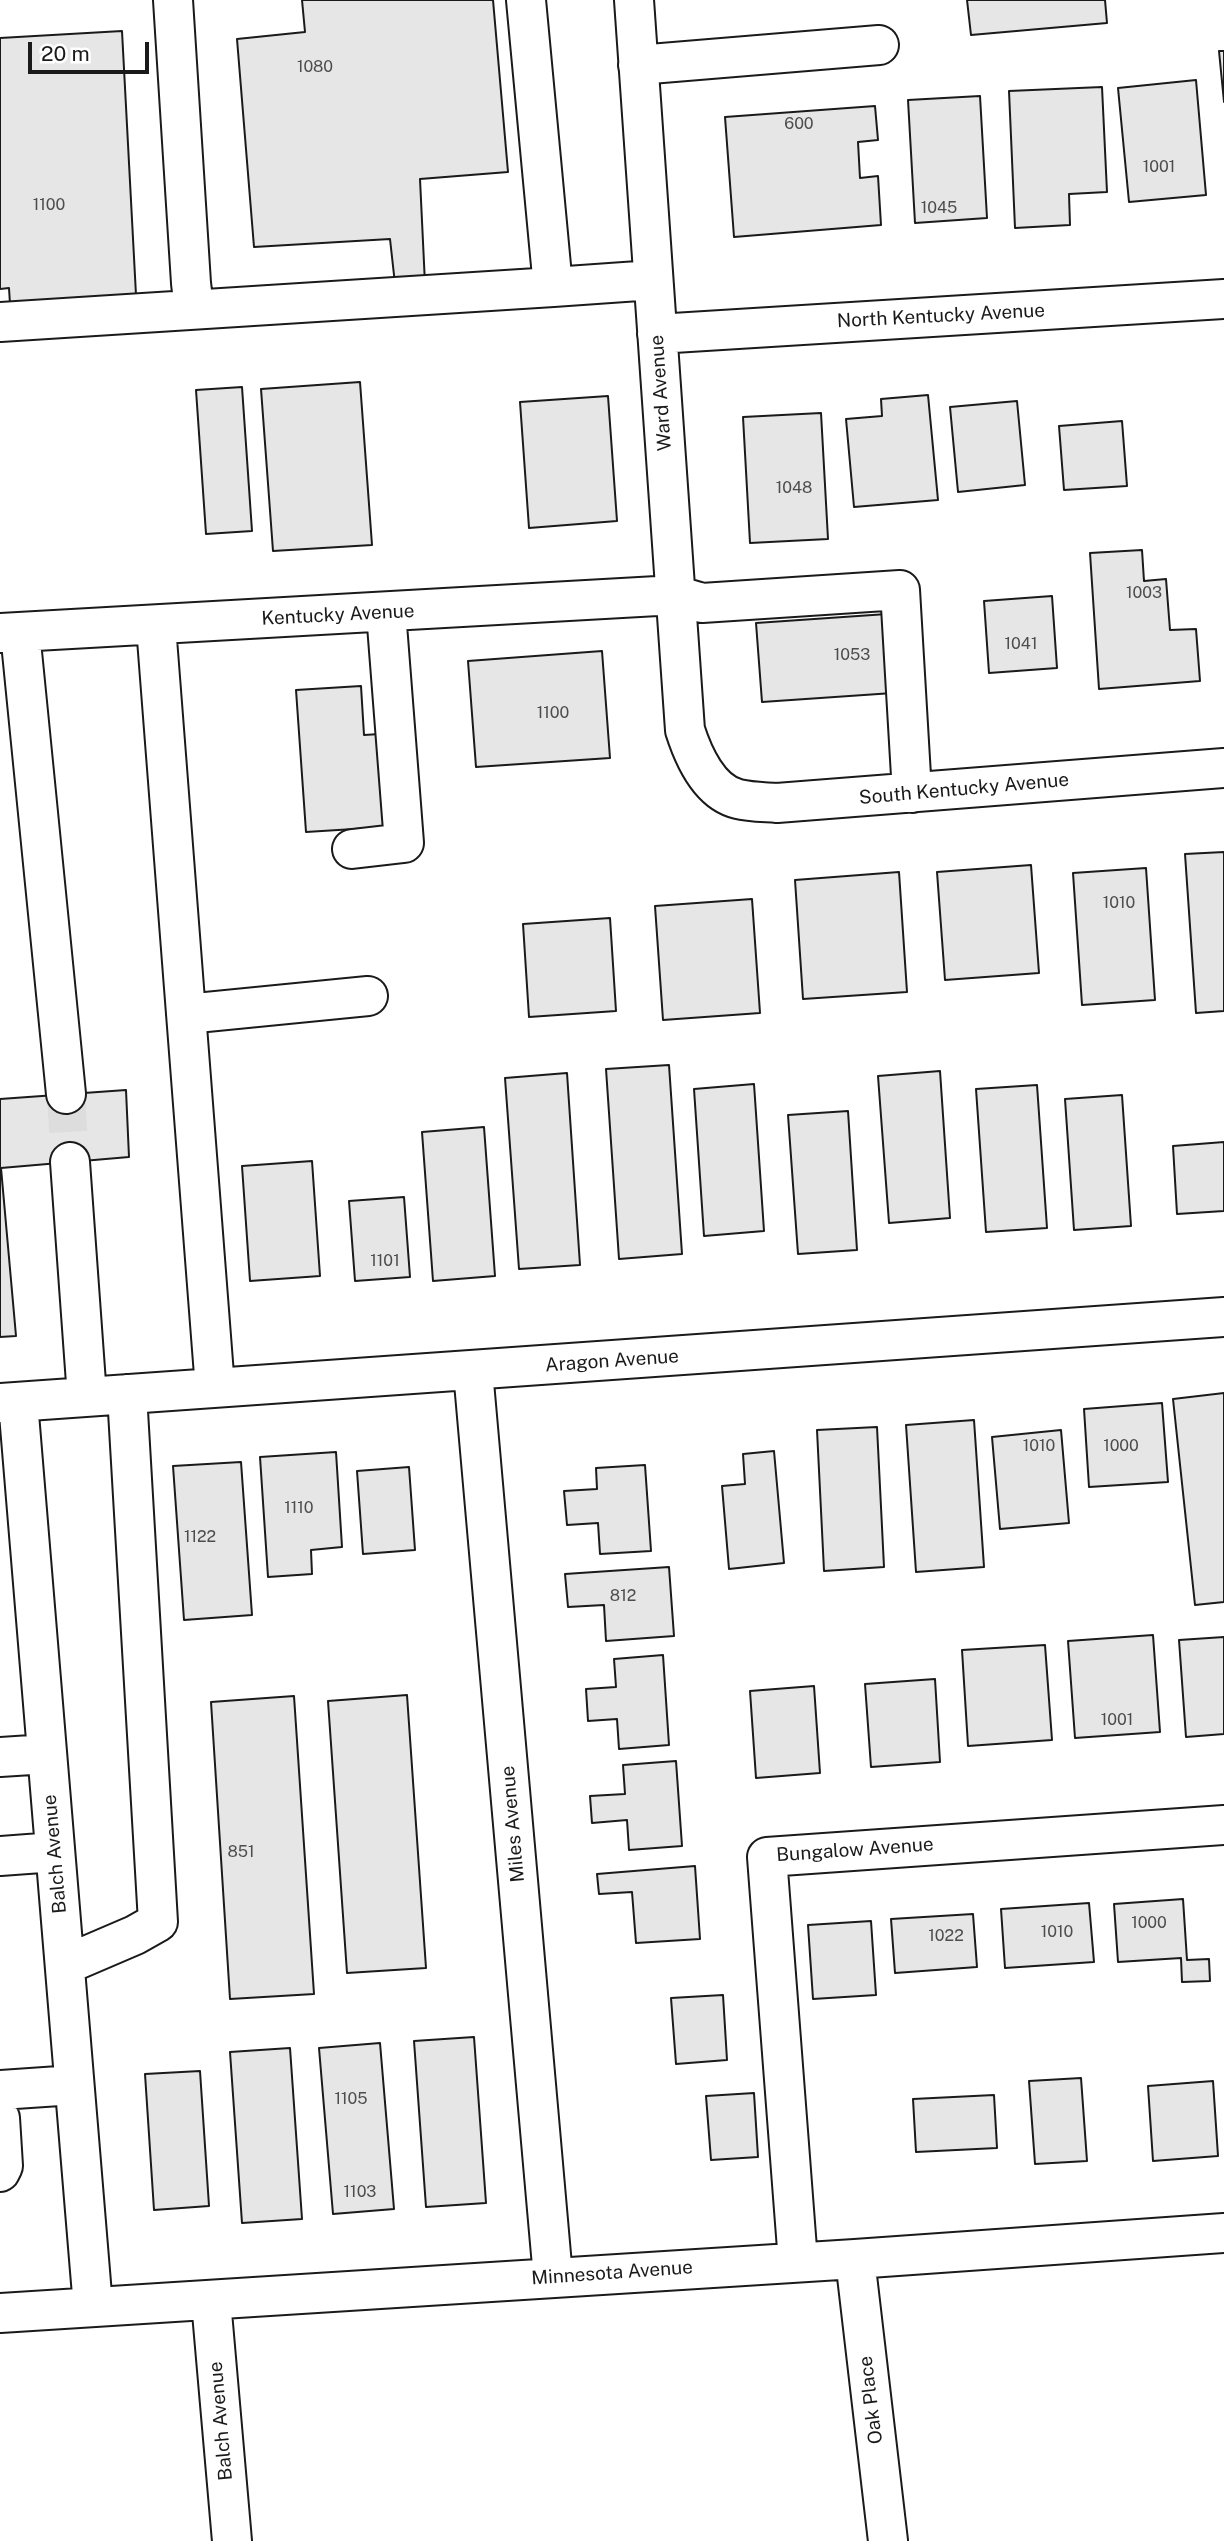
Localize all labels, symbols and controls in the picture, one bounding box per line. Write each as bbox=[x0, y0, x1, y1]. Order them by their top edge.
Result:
scale bar bbox=[32, 28, 152, 72]
text: 20 m bbox=[41, 41, 90, 66]
house number: 1080 bbox=[297, 57, 333, 77]
house number: 600 bbox=[784, 114, 814, 134]
house number: 1001 bbox=[1143, 157, 1175, 177]
house number: 1100 bbox=[33, 195, 65, 215]
house number: 1045 bbox=[921, 198, 957, 218]
street label: North Kentucky Avenue bbox=[836, 299, 1046, 333]
street label: Ward Avenue bbox=[646, 334, 676, 452]
house number: 1048 bbox=[776, 478, 812, 498]
house number: 1003 bbox=[1126, 583, 1162, 603]
street label: Kentucky Avenue bbox=[261, 600, 415, 630]
house number: 1041 bbox=[1005, 634, 1037, 654]
house number: 1053 bbox=[834, 645, 870, 665]
house number: 1100 bbox=[537, 703, 569, 723]
street label: South Kentucky Avenue bbox=[858, 768, 1070, 810]
house number: 1010 bbox=[1103, 893, 1135, 913]
house number: 1101 bbox=[370, 1251, 400, 1271]
street label: Aragon Avenue bbox=[544, 1345, 680, 1377]
house number: 1010 bbox=[1023, 1436, 1055, 1456]
house number: 1000 bbox=[1103, 1436, 1139, 1456]
house number: 1110 bbox=[284, 1498, 314, 1518]
house number: 1122 bbox=[184, 1527, 216, 1547]
house number: 812 bbox=[610, 1586, 636, 1606]
house number: 1001 bbox=[1101, 1710, 1133, 1730]
street label: Miles Avenue bbox=[497, 1765, 529, 1883]
street label: Balch Avenue bbox=[38, 1793, 72, 1915]
street label: Bungalow Avenue bbox=[776, 1833, 934, 1867]
house number: 851 bbox=[227, 1842, 255, 1862]
house number: 1000 bbox=[1131, 1913, 1167, 1933]
house number: 1010 bbox=[1041, 1922, 1073, 1942]
house number: 1022 bbox=[928, 1926, 964, 1946]
house number: 1105 bbox=[334, 2089, 368, 2109]
house number: 1103 bbox=[344, 2182, 376, 2202]
street label: Minnesota Avenue bbox=[530, 2256, 694, 2290]
street label: Oak Place bbox=[854, 2355, 888, 2445]
street label: Balch Avenue bbox=[204, 2360, 238, 2482]

